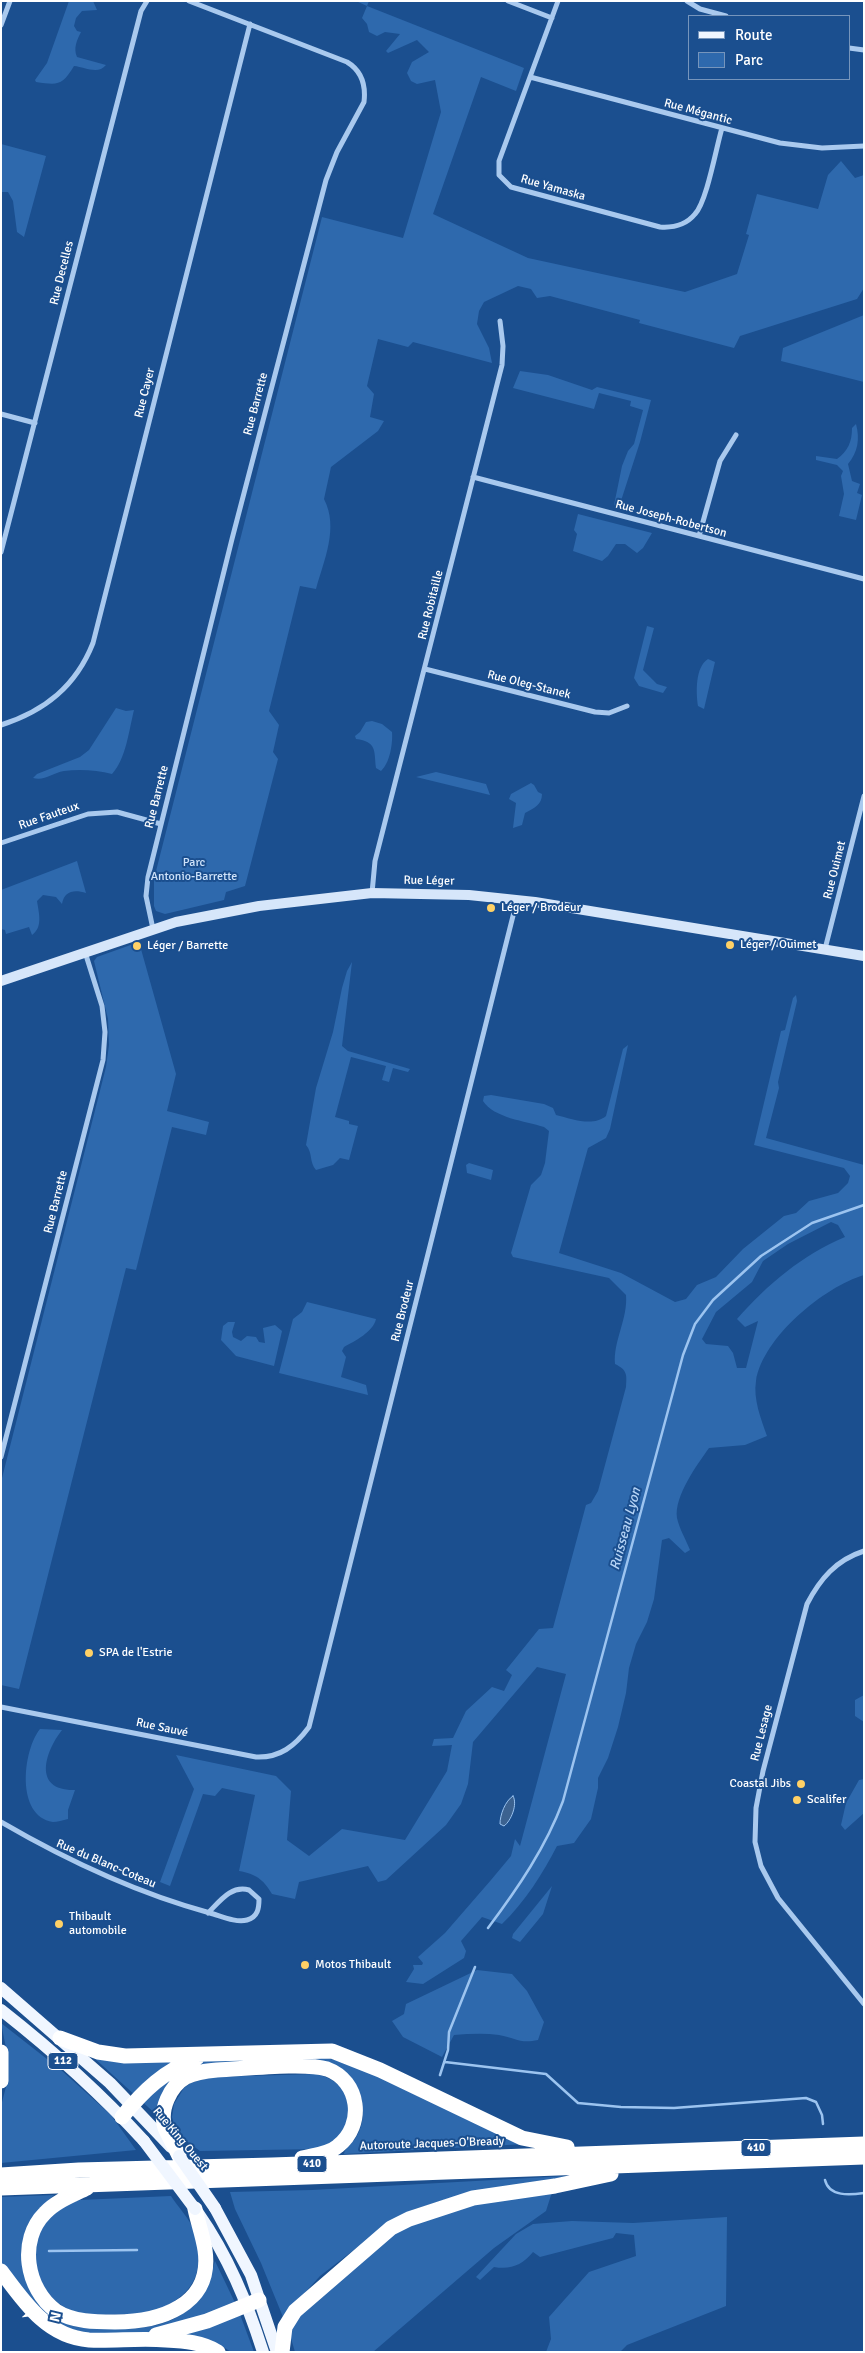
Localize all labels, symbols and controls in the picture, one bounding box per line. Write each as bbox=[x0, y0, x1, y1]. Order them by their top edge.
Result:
legend bbox=[688, 15, 850, 80]
text: Route bbox=[735, 26, 772, 44]
text: Parc bbox=[735, 51, 763, 69]
street label: Rue Mégantic bbox=[662, 96, 734, 128]
street label: Rue Yamaska bbox=[519, 172, 587, 204]
street label: Rue Decelles bbox=[47, 239, 77, 307]
street label: Rue Cayer bbox=[132, 366, 158, 420]
street label: Rue Barrette bbox=[241, 371, 271, 437]
street label: Rue Joseph-Robertson bbox=[614, 497, 728, 541]
street label: Rue Robitaille bbox=[415, 569, 447, 641]
street label: Rue Oleg-Stanek bbox=[486, 668, 572, 702]
street label: Rue Barrette bbox=[142, 764, 172, 830]
street label: Rue Fauteux bbox=[17, 799, 81, 833]
street label: Rue Ouimet bbox=[821, 839, 849, 901]
park label: Parc Antonio-Barrette bbox=[151, 856, 237, 884]
street label: Rue Léger bbox=[403, 873, 455, 889]
place label: Léger / Brodeur bbox=[501, 901, 581, 915]
marker: Léger / Brodeur bbox=[485, 902, 497, 914]
place label: Léger / Ouimet bbox=[740, 938, 816, 952]
place label: Léger / Barrette bbox=[147, 939, 228, 953]
marker: Léger / Ouimet bbox=[724, 939, 736, 951]
marker: Léger / Barrette bbox=[131, 940, 143, 952]
street label: Rue Barrette bbox=[41, 1169, 71, 1235]
street label: Rue Brodeur bbox=[388, 1279, 418, 1343]
water label: Ruisseau Lyon bbox=[607, 1486, 645, 1572]
place label: SPA de l'Estrie bbox=[99, 1646, 172, 1660]
marker: SPA de l'Estrie bbox=[83, 1647, 95, 1659]
street label: Rue Lesage bbox=[748, 1703, 776, 1763]
street label: Rue Sauvé bbox=[135, 1715, 189, 1741]
place label: Coastal Jibs bbox=[730, 1777, 791, 1791]
marker: Coastal Jibs bbox=[795, 1778, 807, 1790]
place label: Scalifer bbox=[807, 1793, 846, 1807]
marker: Scalifer bbox=[791, 1794, 803, 1806]
street label: Rue du Blanc-Coteau bbox=[54, 1836, 158, 1892]
place label: Thibault automobile bbox=[69, 1910, 127, 1938]
marker: Thibault automobile bbox=[53, 1918, 65, 1930]
place label: Motos Thibault bbox=[315, 1958, 391, 1972]
marker: Motos Thibault bbox=[299, 1959, 311, 1971]
road number: 112 bbox=[48, 2052, 78, 2070]
street label: Rue King Ouest bbox=[149, 2105, 211, 2173]
street label: Autoroute Jacques-O'Bready bbox=[360, 2134, 504, 2154]
road number: 410 bbox=[741, 2140, 771, 2156]
road number: 410 bbox=[297, 2156, 327, 2172]
north arrow bbox=[15, 2288, 65, 2338]
text: N bbox=[46, 2310, 64, 2324]

